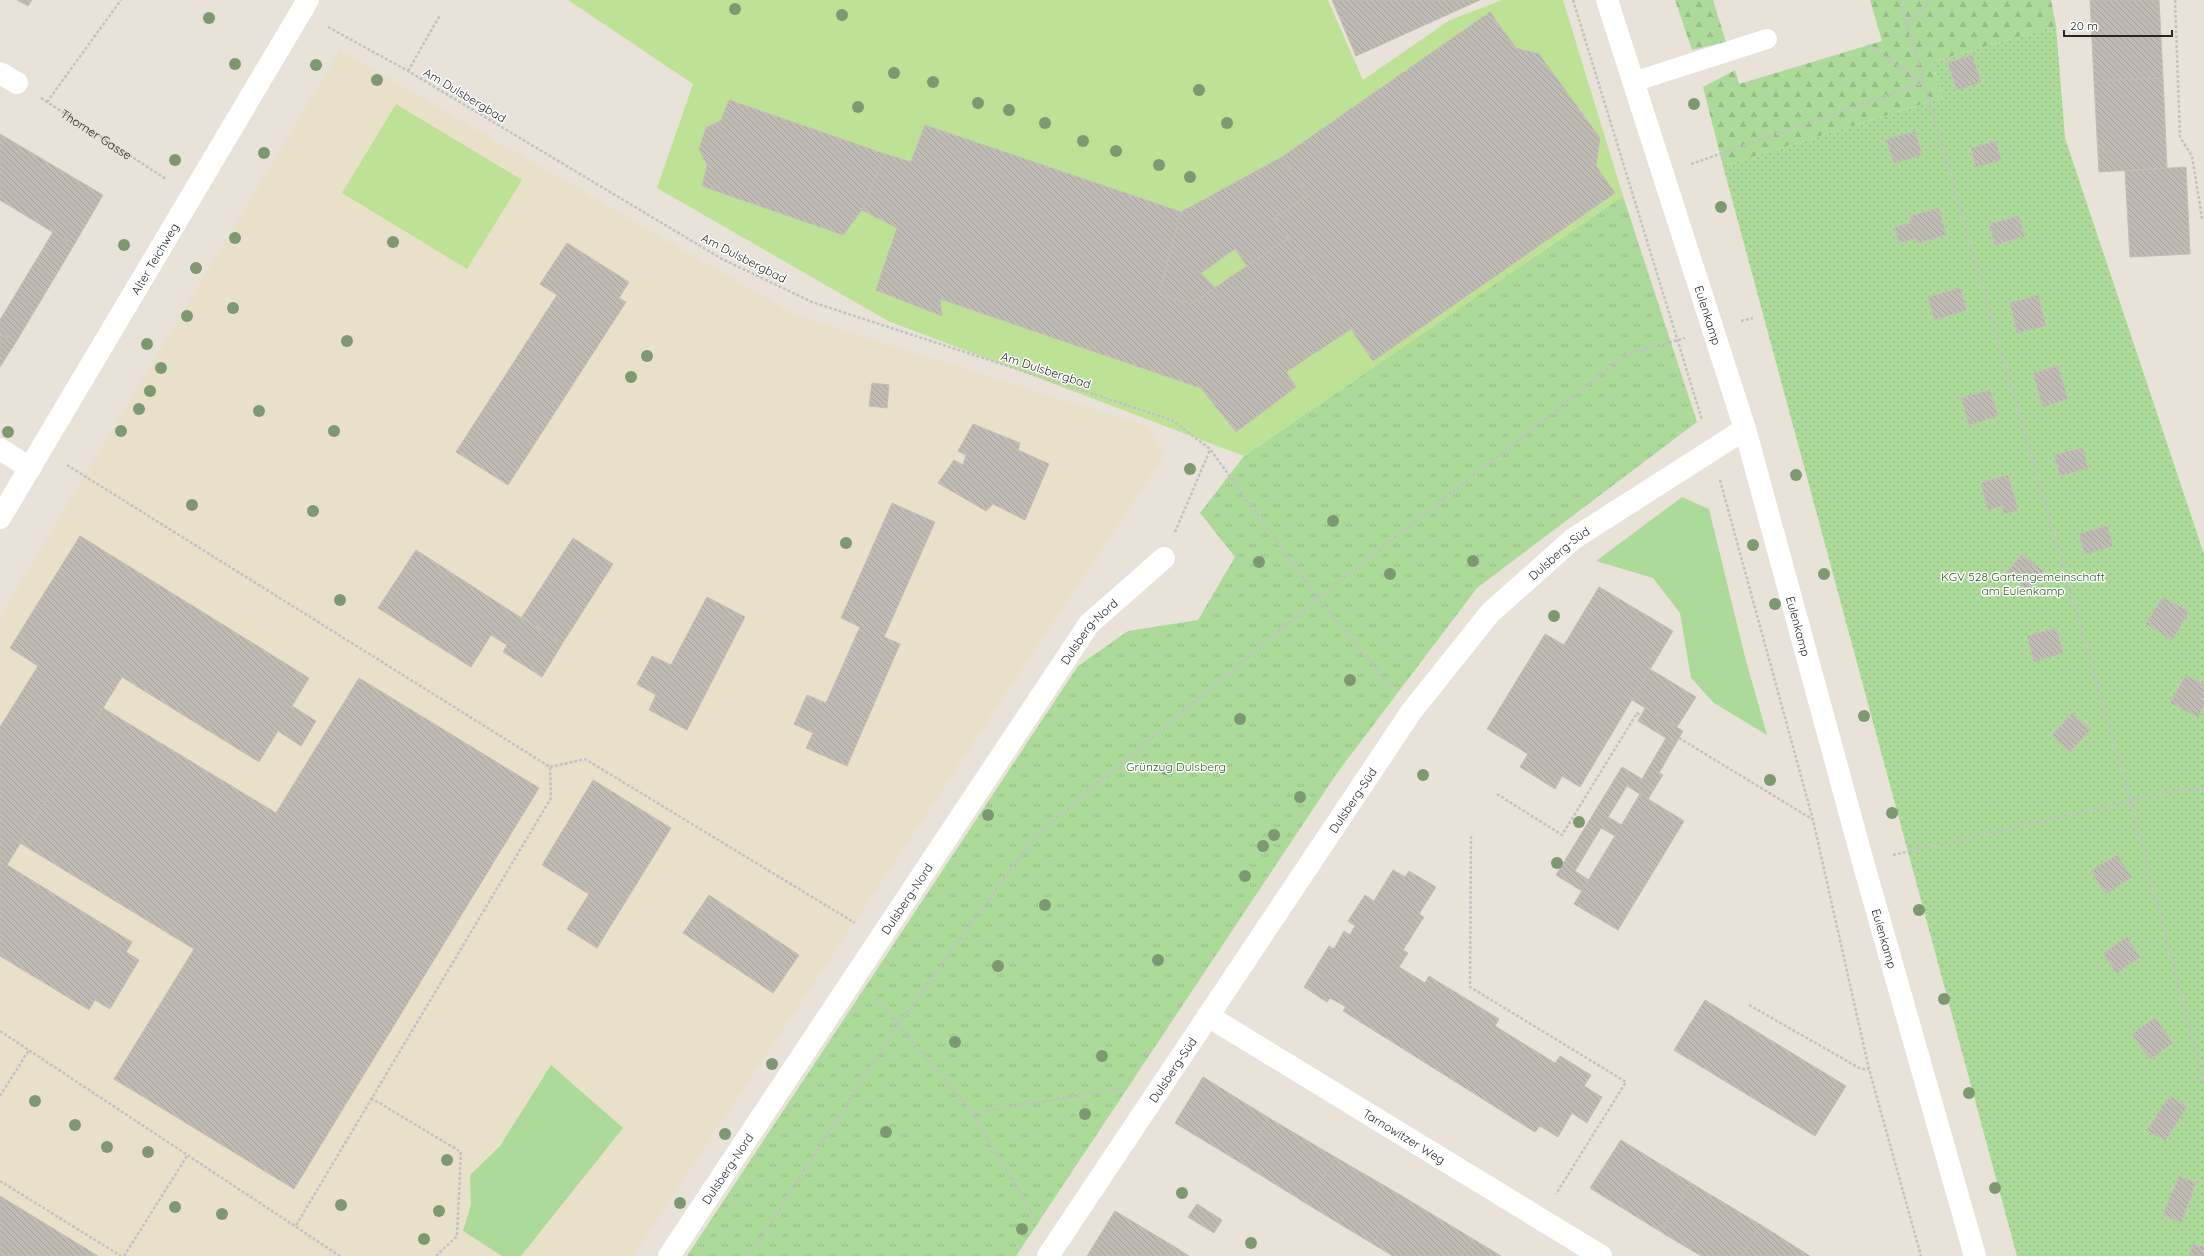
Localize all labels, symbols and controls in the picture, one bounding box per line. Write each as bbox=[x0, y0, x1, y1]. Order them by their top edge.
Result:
scale bar bbox=[2064, 12, 2172, 38]
text: 20 m bbox=[2070, 18, 2098, 33]
street label: Am Dulsbergbad bbox=[421, 64, 509, 126]
street label: Thorner Gasse bbox=[58, 105, 135, 162]
street label: Alter Teichweg bbox=[127, 220, 181, 297]
street label: Am Dulsbergbad bbox=[699, 230, 789, 286]
street label: Eulenkamp bbox=[1692, 283, 1725, 347]
street label: Am Dulsbergbad bbox=[999, 348, 1093, 392]
street label: Dulsberg-Süd bbox=[1525, 523, 1592, 583]
park label: KGV 528 Gartengemeinschaft am Eulenkamp bbox=[1941, 569, 2105, 598]
street label: Eulenkamp bbox=[1783, 594, 1814, 658]
street label: Dulsberg-Nord bbox=[1057, 595, 1120, 667]
park label: Grünzug Dulsberg bbox=[1126, 759, 1226, 774]
street label: Dulsberg-Süd bbox=[1325, 765, 1379, 836]
street label: Dulsberg-Nord bbox=[877, 860, 935, 937]
street label: Eulenkamp bbox=[1869, 907, 1900, 970]
street label: Dulsberg-Süd bbox=[1145, 1034, 1200, 1105]
street label: Tarnowitzer Weg bbox=[1360, 1105, 1448, 1167]
street label: Dulsberg-Nord bbox=[698, 1130, 756, 1207]

